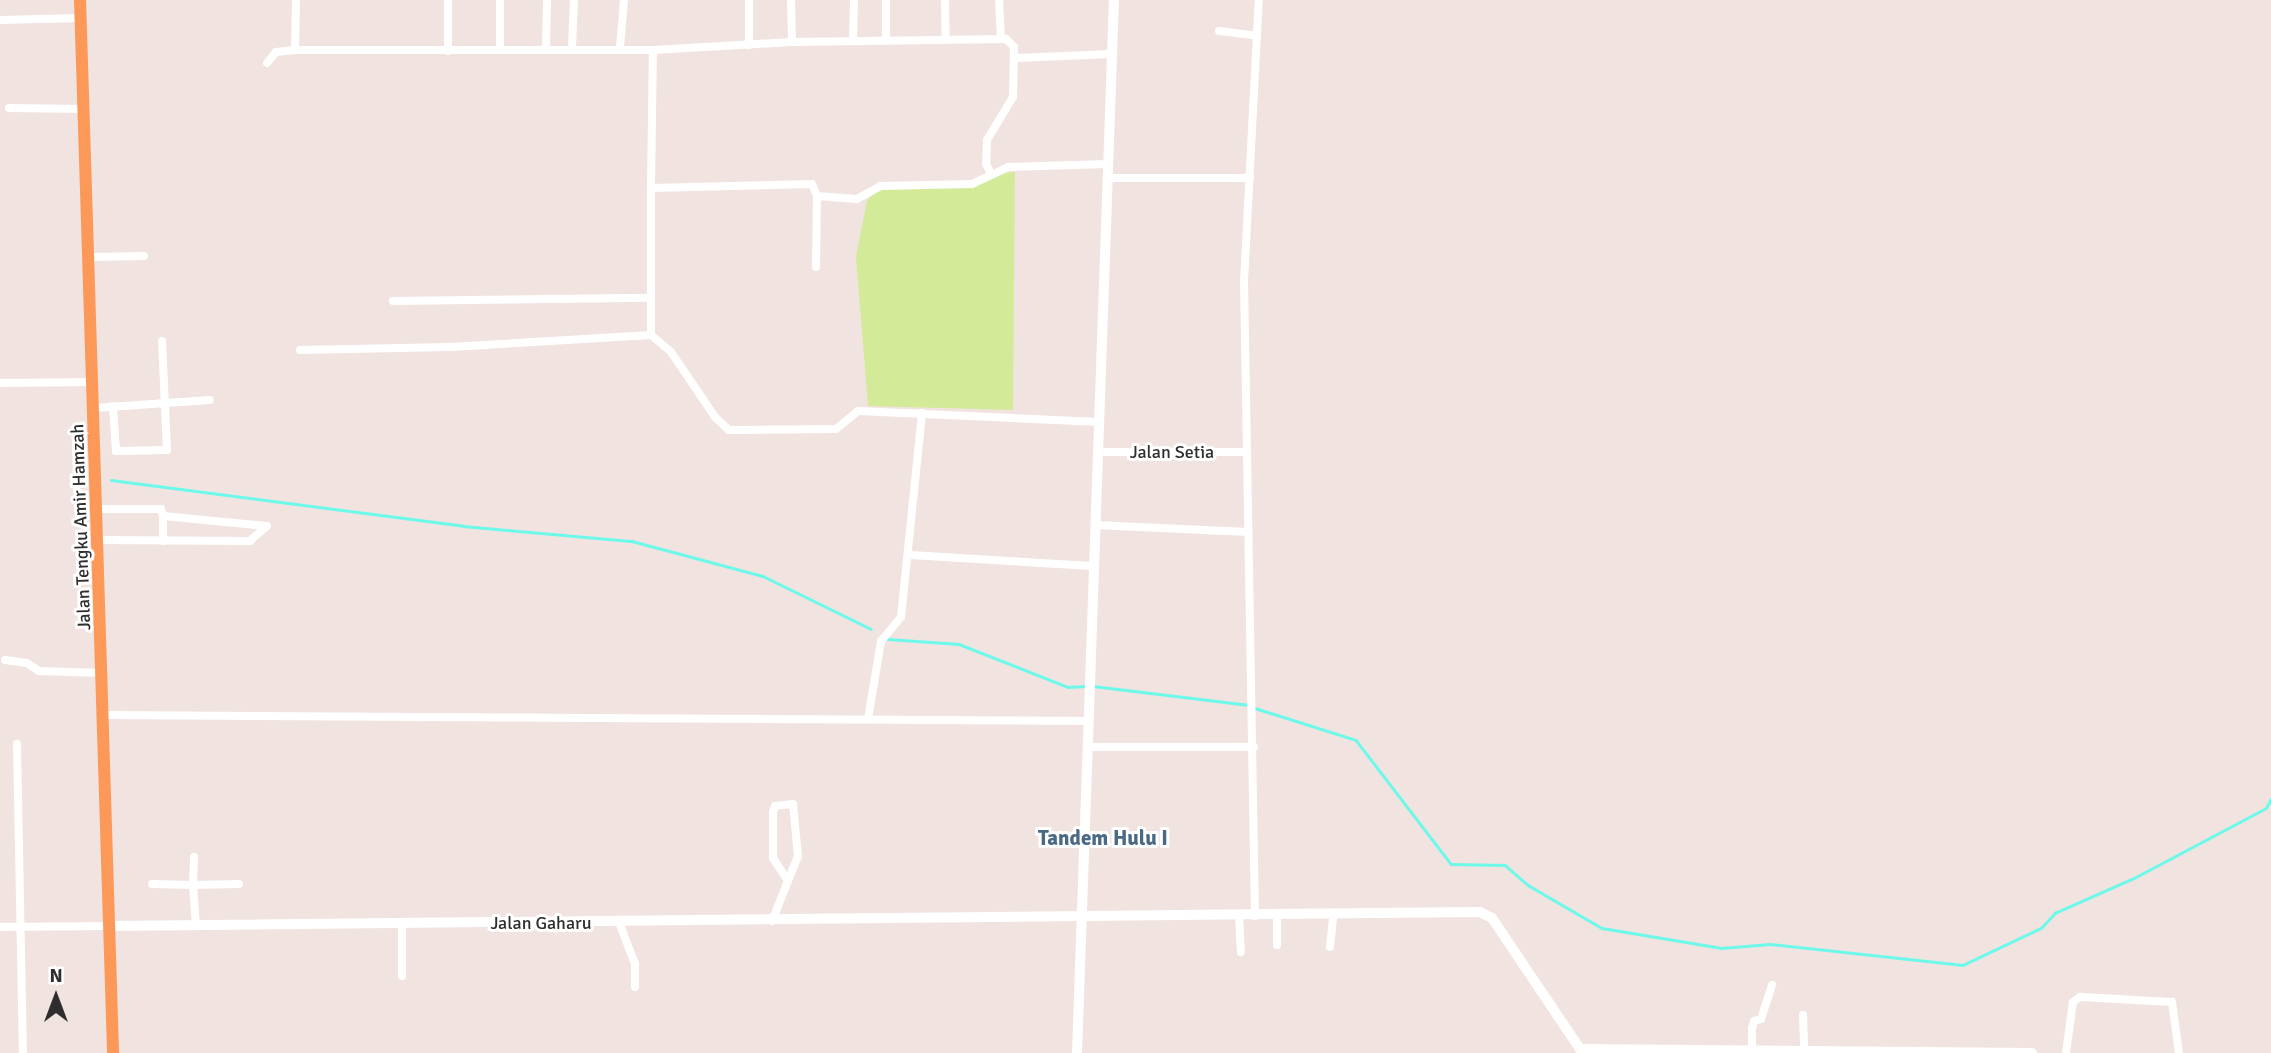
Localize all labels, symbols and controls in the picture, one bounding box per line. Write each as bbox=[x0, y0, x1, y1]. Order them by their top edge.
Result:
street label: Jalan Tengku Amir Hamzah bbox=[67, 423, 95, 631]
street label: Jalan Setia bbox=[1130, 441, 1214, 463]
district label: Tandem Hulu I bbox=[1038, 825, 1168, 851]
street label: Jalan Gaharu bbox=[490, 912, 592, 934]
north arrow bbox=[21, 962, 91, 1032]
text: N bbox=[49, 964, 63, 988]

